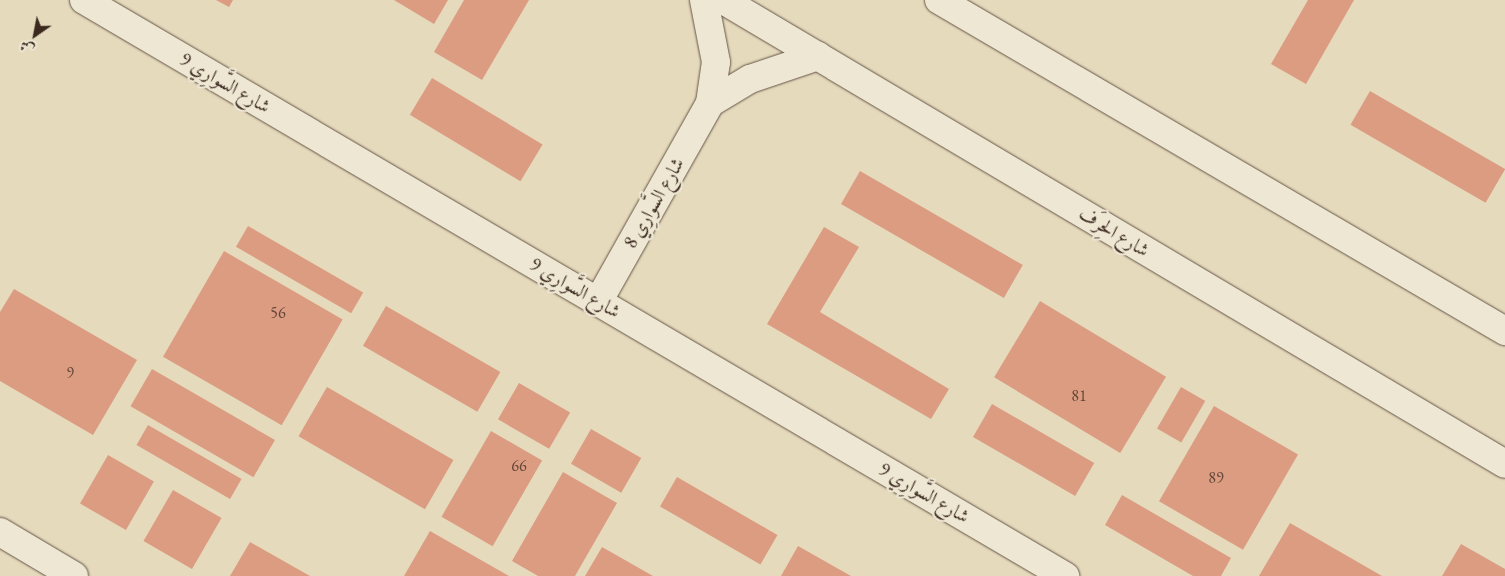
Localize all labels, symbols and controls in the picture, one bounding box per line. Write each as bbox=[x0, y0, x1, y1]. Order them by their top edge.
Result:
north arrow bbox=[10, 10, 60, 60]
text: ش bbox=[16, 36, 38, 59]
street label: شارع السَّوارِي 9 bbox=[176, 48, 274, 118]
street label: شارع السَّوارِي 8 bbox=[619, 154, 689, 252]
street label: شارع الحِرَف bbox=[1075, 202, 1153, 262]
street label: شارع السَّوارِي 9 bbox=[526, 253, 624, 323]
house number: 56 bbox=[270, 303, 286, 323]
house number: 9 bbox=[66, 363, 74, 383]
house number: 81 bbox=[1071, 386, 1087, 406]
house number: 66 bbox=[511, 456, 527, 476]
street label: شارع السَّوارِي 9 bbox=[875, 458, 973, 528]
house number: 89 bbox=[1208, 468, 1224, 488]

